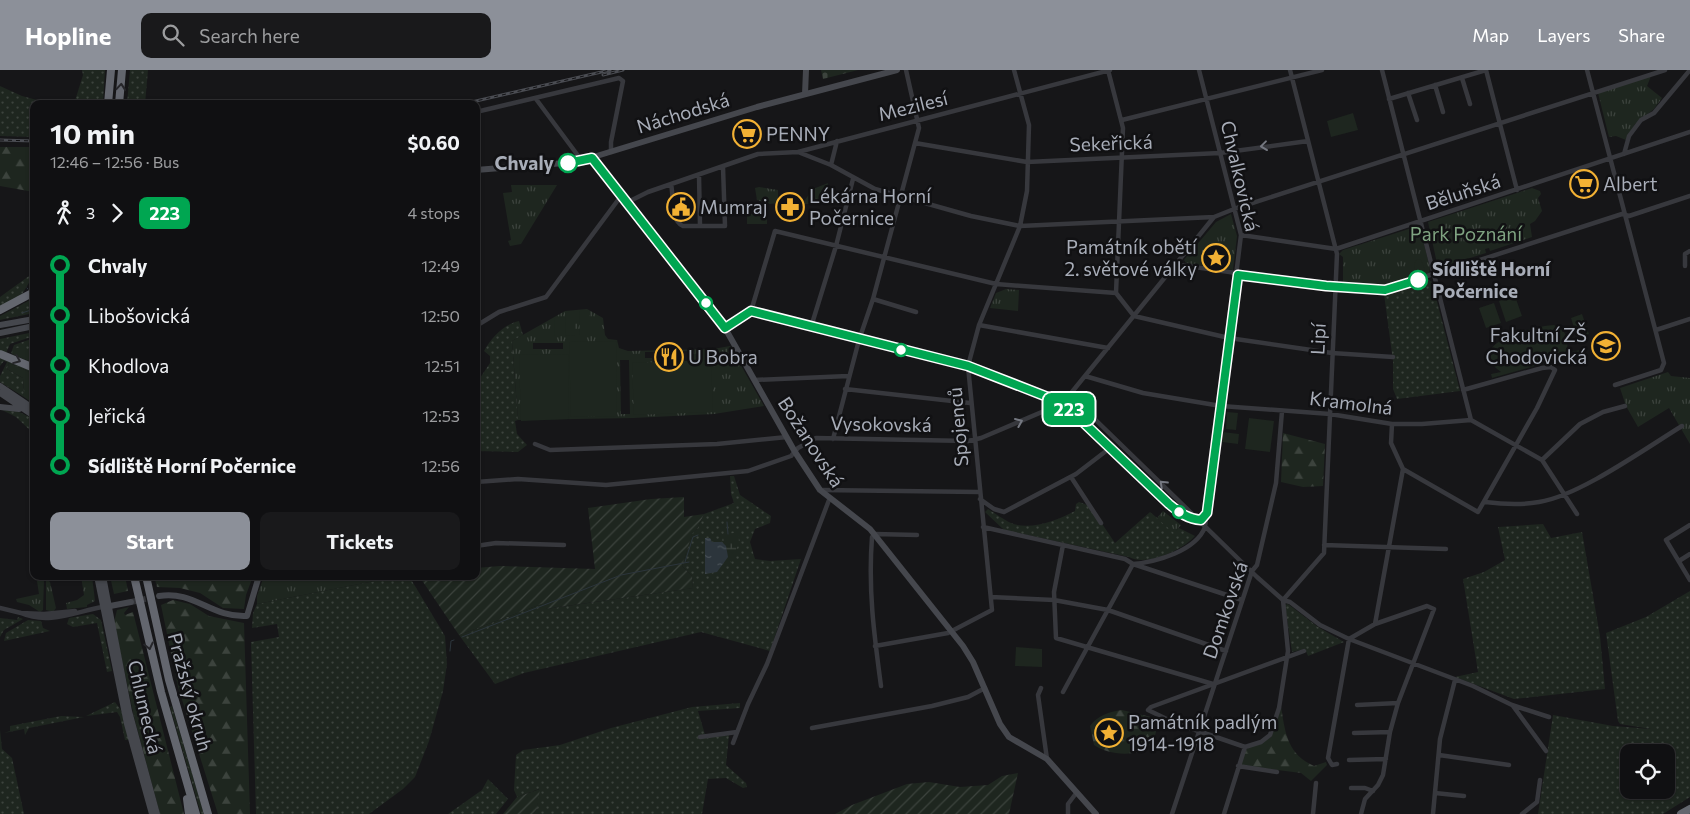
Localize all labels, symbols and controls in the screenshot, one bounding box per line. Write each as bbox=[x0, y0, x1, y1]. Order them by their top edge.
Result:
search box bbox=[141, 13, 491, 58]
text: Hopline bbox=[25, 21, 111, 50]
icon: search bbox=[159, 21, 187, 49]
text: Search here bbox=[199, 24, 300, 47]
text: Map bbox=[1472, 24, 1509, 46]
text: Layers bbox=[1537, 24, 1590, 46]
text: Share bbox=[1618, 24, 1665, 46]
one-way arrow bbox=[115, 83, 126, 91]
street label: Mezilesí bbox=[876, 86, 951, 125]
street label: Náchodská bbox=[634, 88, 732, 137]
text: 10 min bbox=[50, 116, 135, 150]
street label: Chvalkovická bbox=[1217, 118, 1264, 234]
supermarket icon: PENNY bbox=[732, 119, 762, 149]
place label: PENNY bbox=[766, 122, 830, 145]
street label: Sekeřická bbox=[1069, 130, 1153, 155]
text: $0.60 bbox=[408, 131, 460, 154]
one-way arrow bbox=[1260, 141, 1268, 151]
place label: Chvaly bbox=[495, 151, 555, 174]
text: 12:46 – 12:56 · Bus bbox=[50, 152, 179, 171]
marker: Chvaly bbox=[558, 153, 578, 173]
street label: Běluňská bbox=[1422, 169, 1503, 214]
supermarket icon: Albert bbox=[1569, 169, 1599, 199]
place label: Albert bbox=[1603, 172, 1658, 195]
place label: Lékárna Horní Počernice bbox=[809, 184, 932, 229]
public building icon: Mumraj bbox=[666, 192, 696, 222]
pharmacy icon: Lékárna Horní Počernice bbox=[775, 192, 805, 222]
place label: Mumraj bbox=[700, 195, 768, 218]
icon: walk bbox=[50, 199, 78, 227]
icon: forward bbox=[103, 199, 131, 227]
text: 223 bbox=[149, 202, 180, 224]
text: 3 bbox=[86, 203, 95, 222]
text: 4 stops bbox=[408, 203, 460, 222]
park label: Park Poznání bbox=[1410, 222, 1523, 245]
place label: Památník obětí 2. světové války bbox=[1064, 235, 1198, 280]
place icon: Památník obětí 2. světové války bbox=[1201, 243, 1231, 273]
text: Chvaly bbox=[88, 254, 147, 277]
text: 12:49 bbox=[421, 256, 460, 275]
place label: Sídliště Horní Počernice bbox=[1432, 257, 1552, 302]
marker: Sídliště Horní Počernice bbox=[1408, 270, 1428, 290]
unlabelled marker bbox=[699, 296, 713, 310]
text: Libošovická bbox=[88, 304, 190, 327]
text: 12:50 bbox=[421, 306, 460, 325]
street label: Lipí bbox=[1305, 321, 1330, 355]
place label: Fakultní ZŠ Chodovická bbox=[1486, 322, 1587, 368]
school or university icon: Fakultní ZŠ Chodovická bbox=[1591, 331, 1621, 361]
restaurant icon: U Bobra bbox=[654, 342, 684, 372]
unlabelled marker bbox=[894, 343, 908, 357]
place label: U Bobra bbox=[688, 345, 758, 368]
one-way arrow bbox=[12, 354, 21, 365]
text: Khodlova bbox=[88, 354, 169, 377]
text: 12:51 bbox=[424, 356, 460, 375]
street label: Spojenců bbox=[943, 386, 972, 468]
street label: Kramolná bbox=[1308, 386, 1394, 419]
street label: Božanovská bbox=[774, 392, 849, 491]
line badge: 223 bbox=[1040, 393, 1098, 425]
text: 223 bbox=[1054, 398, 1084, 420]
text: Jeřická bbox=[88, 404, 146, 427]
text: 12:53 bbox=[422, 406, 460, 425]
street label: Vysokovská bbox=[830, 411, 932, 436]
one-way arrow bbox=[1014, 417, 1023, 428]
text: Sídliště Horní Počernice bbox=[88, 454, 296, 477]
text: 12:56 bbox=[422, 456, 460, 475]
one-way arrow bbox=[1160, 481, 1169, 490]
unlabelled marker bbox=[1172, 505, 1186, 519]
button: Start bbox=[50, 512, 250, 570]
button: Tickets bbox=[260, 512, 460, 570]
street label: Domkovská bbox=[1197, 558, 1252, 661]
street label: Pražský okruh bbox=[164, 630, 217, 754]
one-way arrow bbox=[143, 642, 154, 651]
street label: Chlumecká bbox=[124, 658, 167, 756]
place label: Památník padlým 1914-1918 bbox=[1128, 710, 1277, 755]
place icon: Památník padlým 1914-1918 bbox=[1094, 718, 1124, 748]
map controls bbox=[1620, 744, 1675, 799]
button: locate bbox=[1620, 744, 1675, 799]

